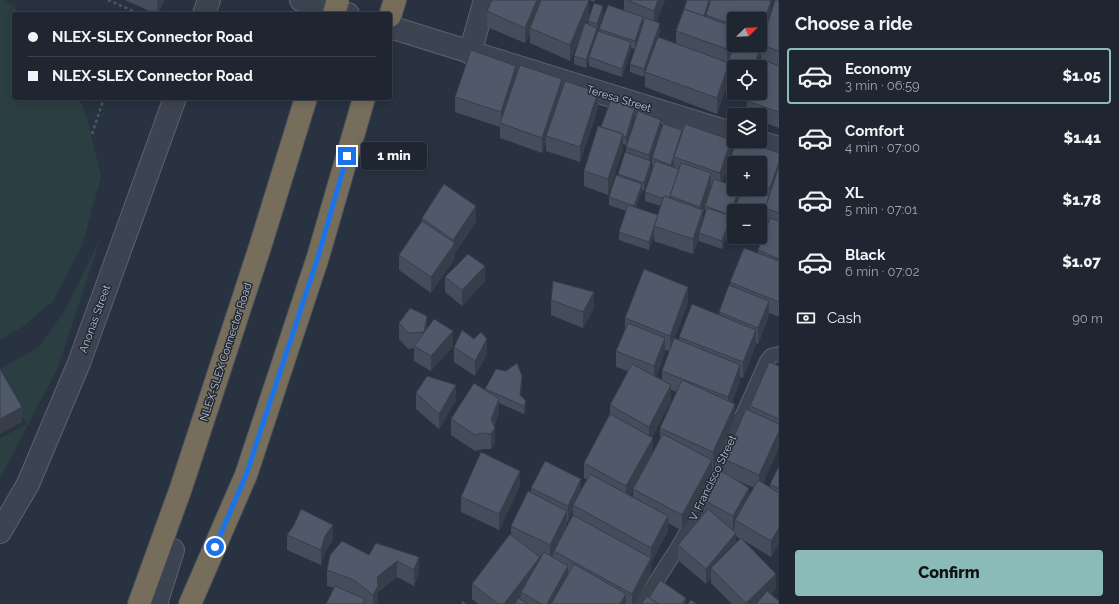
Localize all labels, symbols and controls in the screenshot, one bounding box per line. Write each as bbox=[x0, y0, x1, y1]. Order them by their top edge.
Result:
north arrow bbox=[727, 12, 767, 52]
map controls bbox=[727, 12, 767, 244]
text: Choose a ride bbox=[795, 13, 913, 34]
text: NLEX-SLEX Connector Road bbox=[52, 28, 253, 46]
icon: car bbox=[797, 58, 833, 94]
button: locate bbox=[727, 60, 767, 100]
text: Economy bbox=[845, 60, 912, 78]
text: NLEX-SLEX Connector Road bbox=[52, 67, 253, 85]
text: $1.05 bbox=[1062, 67, 1101, 85]
text: 3 min · 06:59 bbox=[845, 78, 920, 93]
street label: Teresa Street bbox=[585, 83, 653, 115]
button: layers bbox=[727, 108, 767, 148]
icon: car bbox=[797, 120, 833, 156]
text: Comfort bbox=[845, 122, 904, 140]
text: $1.41 bbox=[1064, 129, 1101, 147]
text: 4 min · 07:00 bbox=[845, 140, 920, 155]
callout: 1 min bbox=[361, 142, 427, 170]
route end bbox=[338, 147, 356, 165]
text: 1 min bbox=[377, 148, 411, 163]
button: + bbox=[727, 156, 767, 196]
icon: car bbox=[797, 182, 833, 218]
text: XL bbox=[845, 184, 863, 202]
text: $1.78 bbox=[1063, 191, 1101, 209]
text: 5 min · 07:01 bbox=[845, 202, 918, 217]
button: − bbox=[727, 204, 767, 244]
icon: car bbox=[797, 244, 833, 280]
text: Black bbox=[845, 246, 885, 264]
text: $1.07 bbox=[1062, 253, 1101, 271]
text: 6 min · 07:02 bbox=[845, 264, 920, 279]
street label: NLEX-SLEX Connector Road bbox=[197, 281, 255, 423]
street label: Anonas Street bbox=[77, 283, 113, 355]
icon: cash bbox=[795, 307, 817, 329]
text: Cash bbox=[827, 309, 861, 327]
text: 90 m bbox=[1072, 311, 1103, 326]
street label: V. Francisco Street bbox=[687, 433, 739, 523]
route start bbox=[206, 538, 224, 556]
button: Confirm bbox=[795, 550, 1103, 596]

